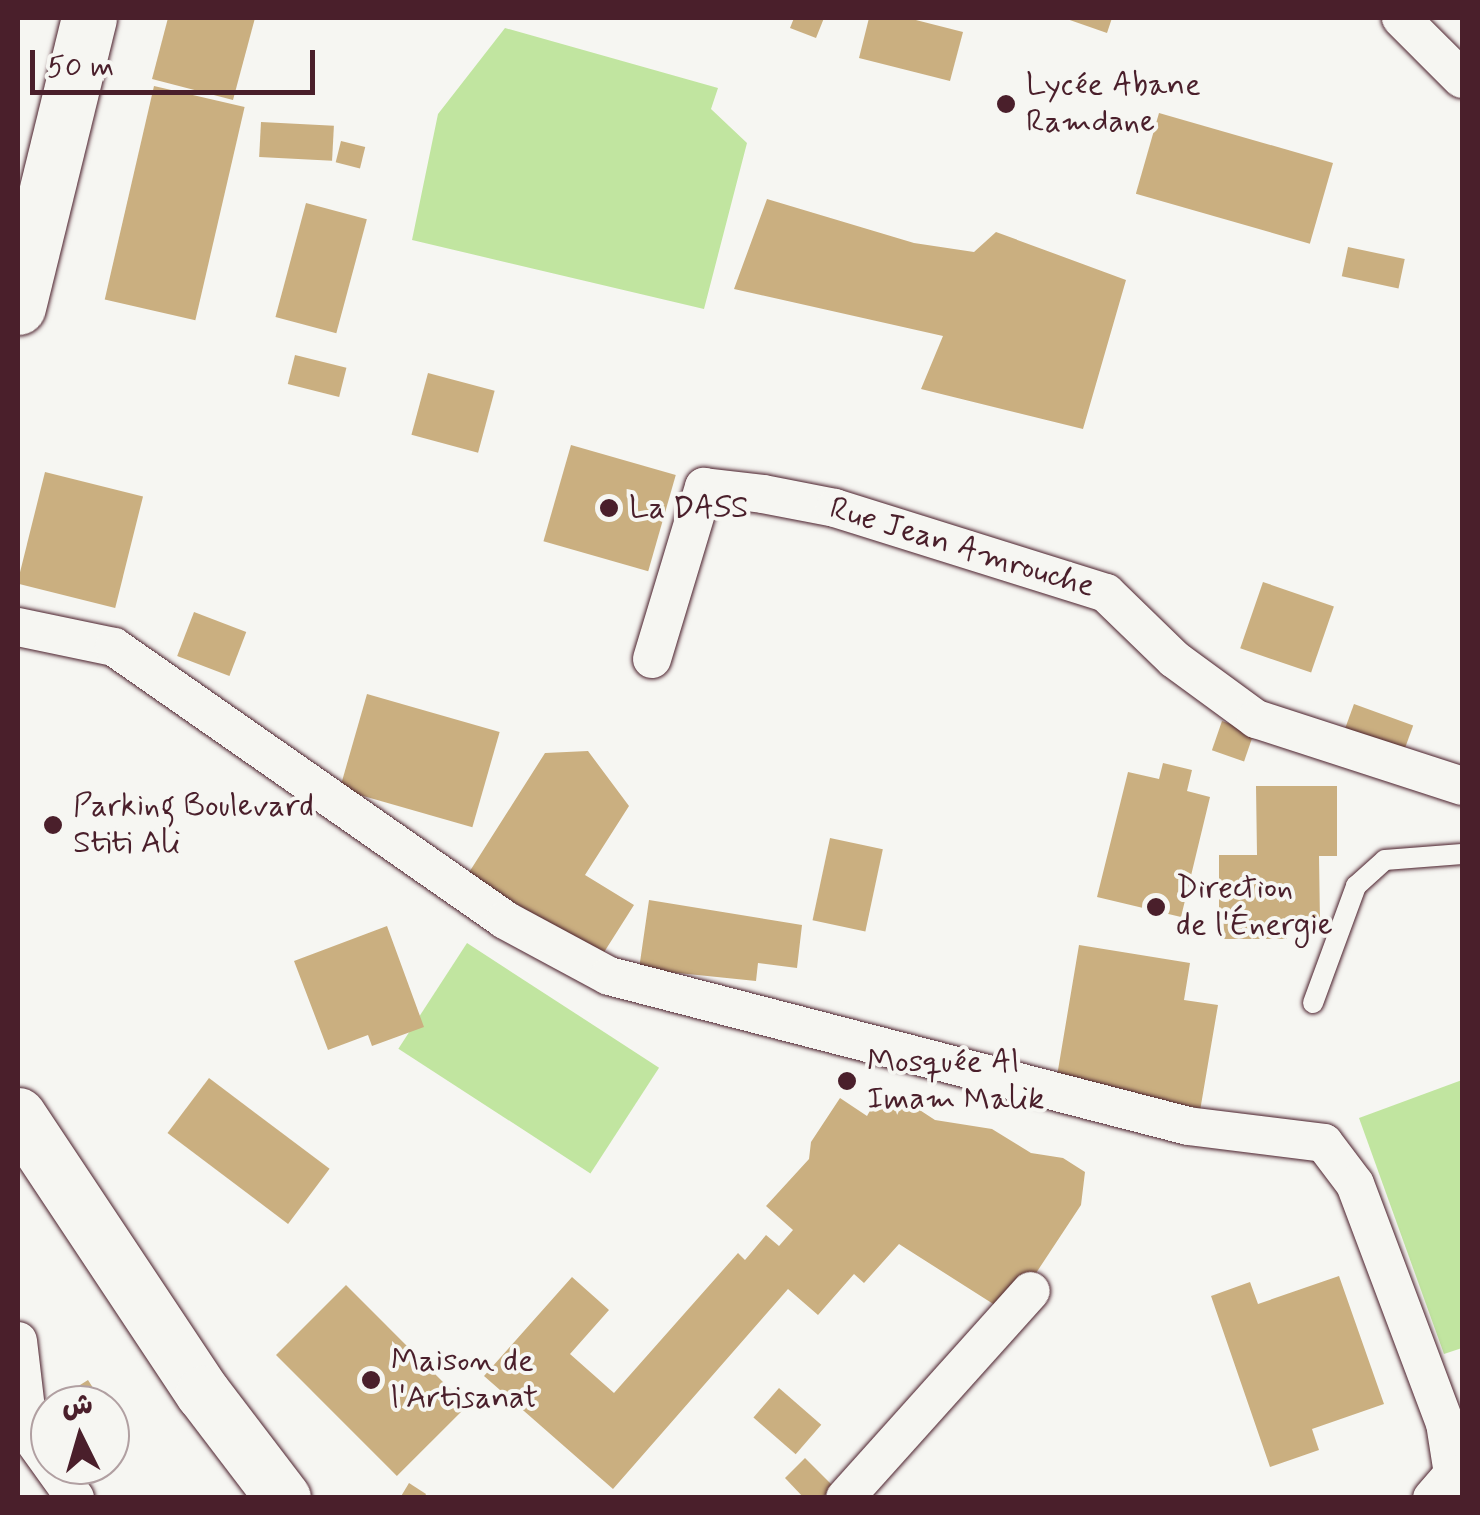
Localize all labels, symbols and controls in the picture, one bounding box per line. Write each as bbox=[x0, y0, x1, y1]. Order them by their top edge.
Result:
scale bar bbox=[35, 30, 320, 92]
text: 50 m bbox=[47, 48, 114, 87]
place label: Lycée Abane Ramdane bbox=[1026, 67, 1197, 142]
marker: Lycée Abane Ramdane bbox=[995, 93, 1017, 115]
place label: La DASS bbox=[629, 489, 750, 527]
street label: Rue Jean Amrouche bbox=[829, 491, 1095, 605]
marker: La DASS bbox=[598, 497, 620, 519]
place label: Parking Boulevard Stiti Ali bbox=[73, 788, 311, 863]
marker: Parking Boulevard Stiti Ali bbox=[42, 814, 64, 836]
place label: Direction de l'Énergie bbox=[1176, 870, 1333, 945]
marker: Direction de l'Énergie bbox=[1145, 896, 1167, 918]
place label: Mosquée Al Imam Malik bbox=[867, 1044, 1044, 1119]
marker: Mosquée Al Imam Malik bbox=[836, 1070, 858, 1092]
place label: Maison de l'Artisanat bbox=[391, 1343, 538, 1418]
marker: Maison de l'Artisanat bbox=[360, 1369, 382, 1391]
north arrow bbox=[30, 1385, 130, 1485]
text: ش bbox=[61, 1387, 94, 1426]

